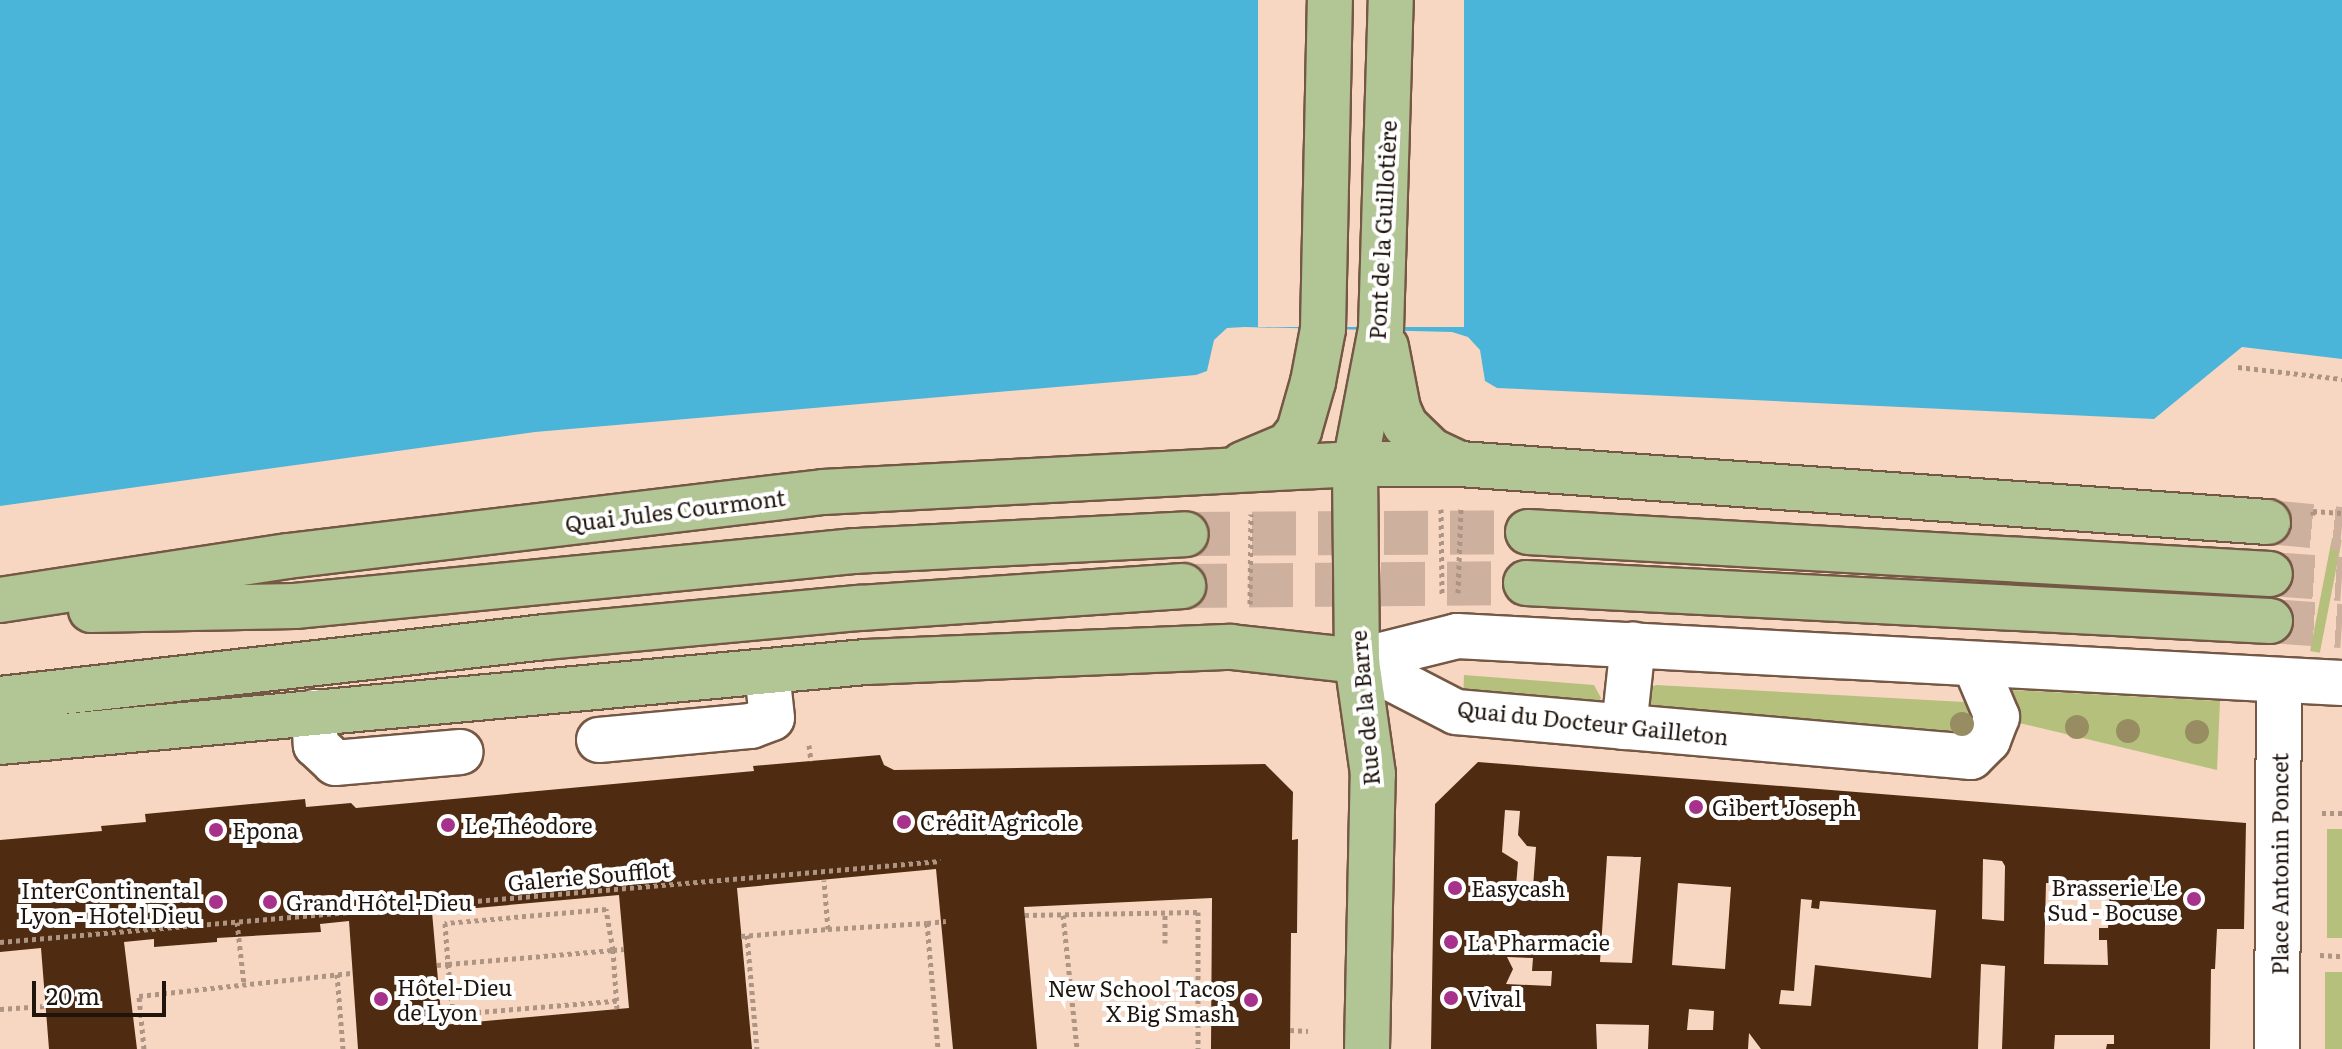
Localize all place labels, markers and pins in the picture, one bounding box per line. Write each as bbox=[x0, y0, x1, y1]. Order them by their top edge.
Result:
place label: Gibert Joseph bbox=[1712, 794, 1857, 820]
marker: Gibert Joseph bbox=[1687, 798, 1705, 816]
place label: Crédit Agricole bbox=[920, 809, 1079, 835]
place label: Le Théodore bbox=[464, 812, 593, 838]
marker: Crédit Agricole bbox=[895, 813, 913, 831]
marker: Le Théodore bbox=[439, 816, 457, 834]
place label: Epona bbox=[232, 817, 299, 843]
marker: Epona bbox=[207, 821, 225, 839]
place label: Brasserie Le Sud - Bocuse bbox=[2047, 873, 2178, 924]
place label: Easycash bbox=[1471, 875, 1566, 901]
place label: InterContinental Lyon - Hotel Dieu bbox=[20, 876, 200, 928]
marker: Easycash bbox=[1446, 879, 1464, 897]
place label: Grand Hôtel-Dieu bbox=[286, 889, 472, 915]
marker: Brasserie Le Sud - Bocuse bbox=[2185, 890, 2203, 908]
marker: InterContinental Lyon - Hotel Dieu bbox=[207, 893, 225, 911]
marker: Grand Hôtel-Dieu bbox=[261, 893, 279, 911]
place label: La Pharmacie bbox=[1467, 929, 1610, 955]
marker: La Pharmacie bbox=[1442, 933, 1460, 951]
place label: Hôtel-Dieu de Lyon bbox=[397, 973, 512, 1024]
place label: New School Tacos X Big Smash bbox=[1048, 974, 1235, 1026]
place label: Vival bbox=[1467, 985, 1522, 1011]
marker: Vival bbox=[1442, 989, 1460, 1007]
marker: Hôtel-Dieu de Lyon bbox=[372, 990, 390, 1008]
marker: New School Tacos X Big Smash bbox=[1242, 991, 1260, 1009]

